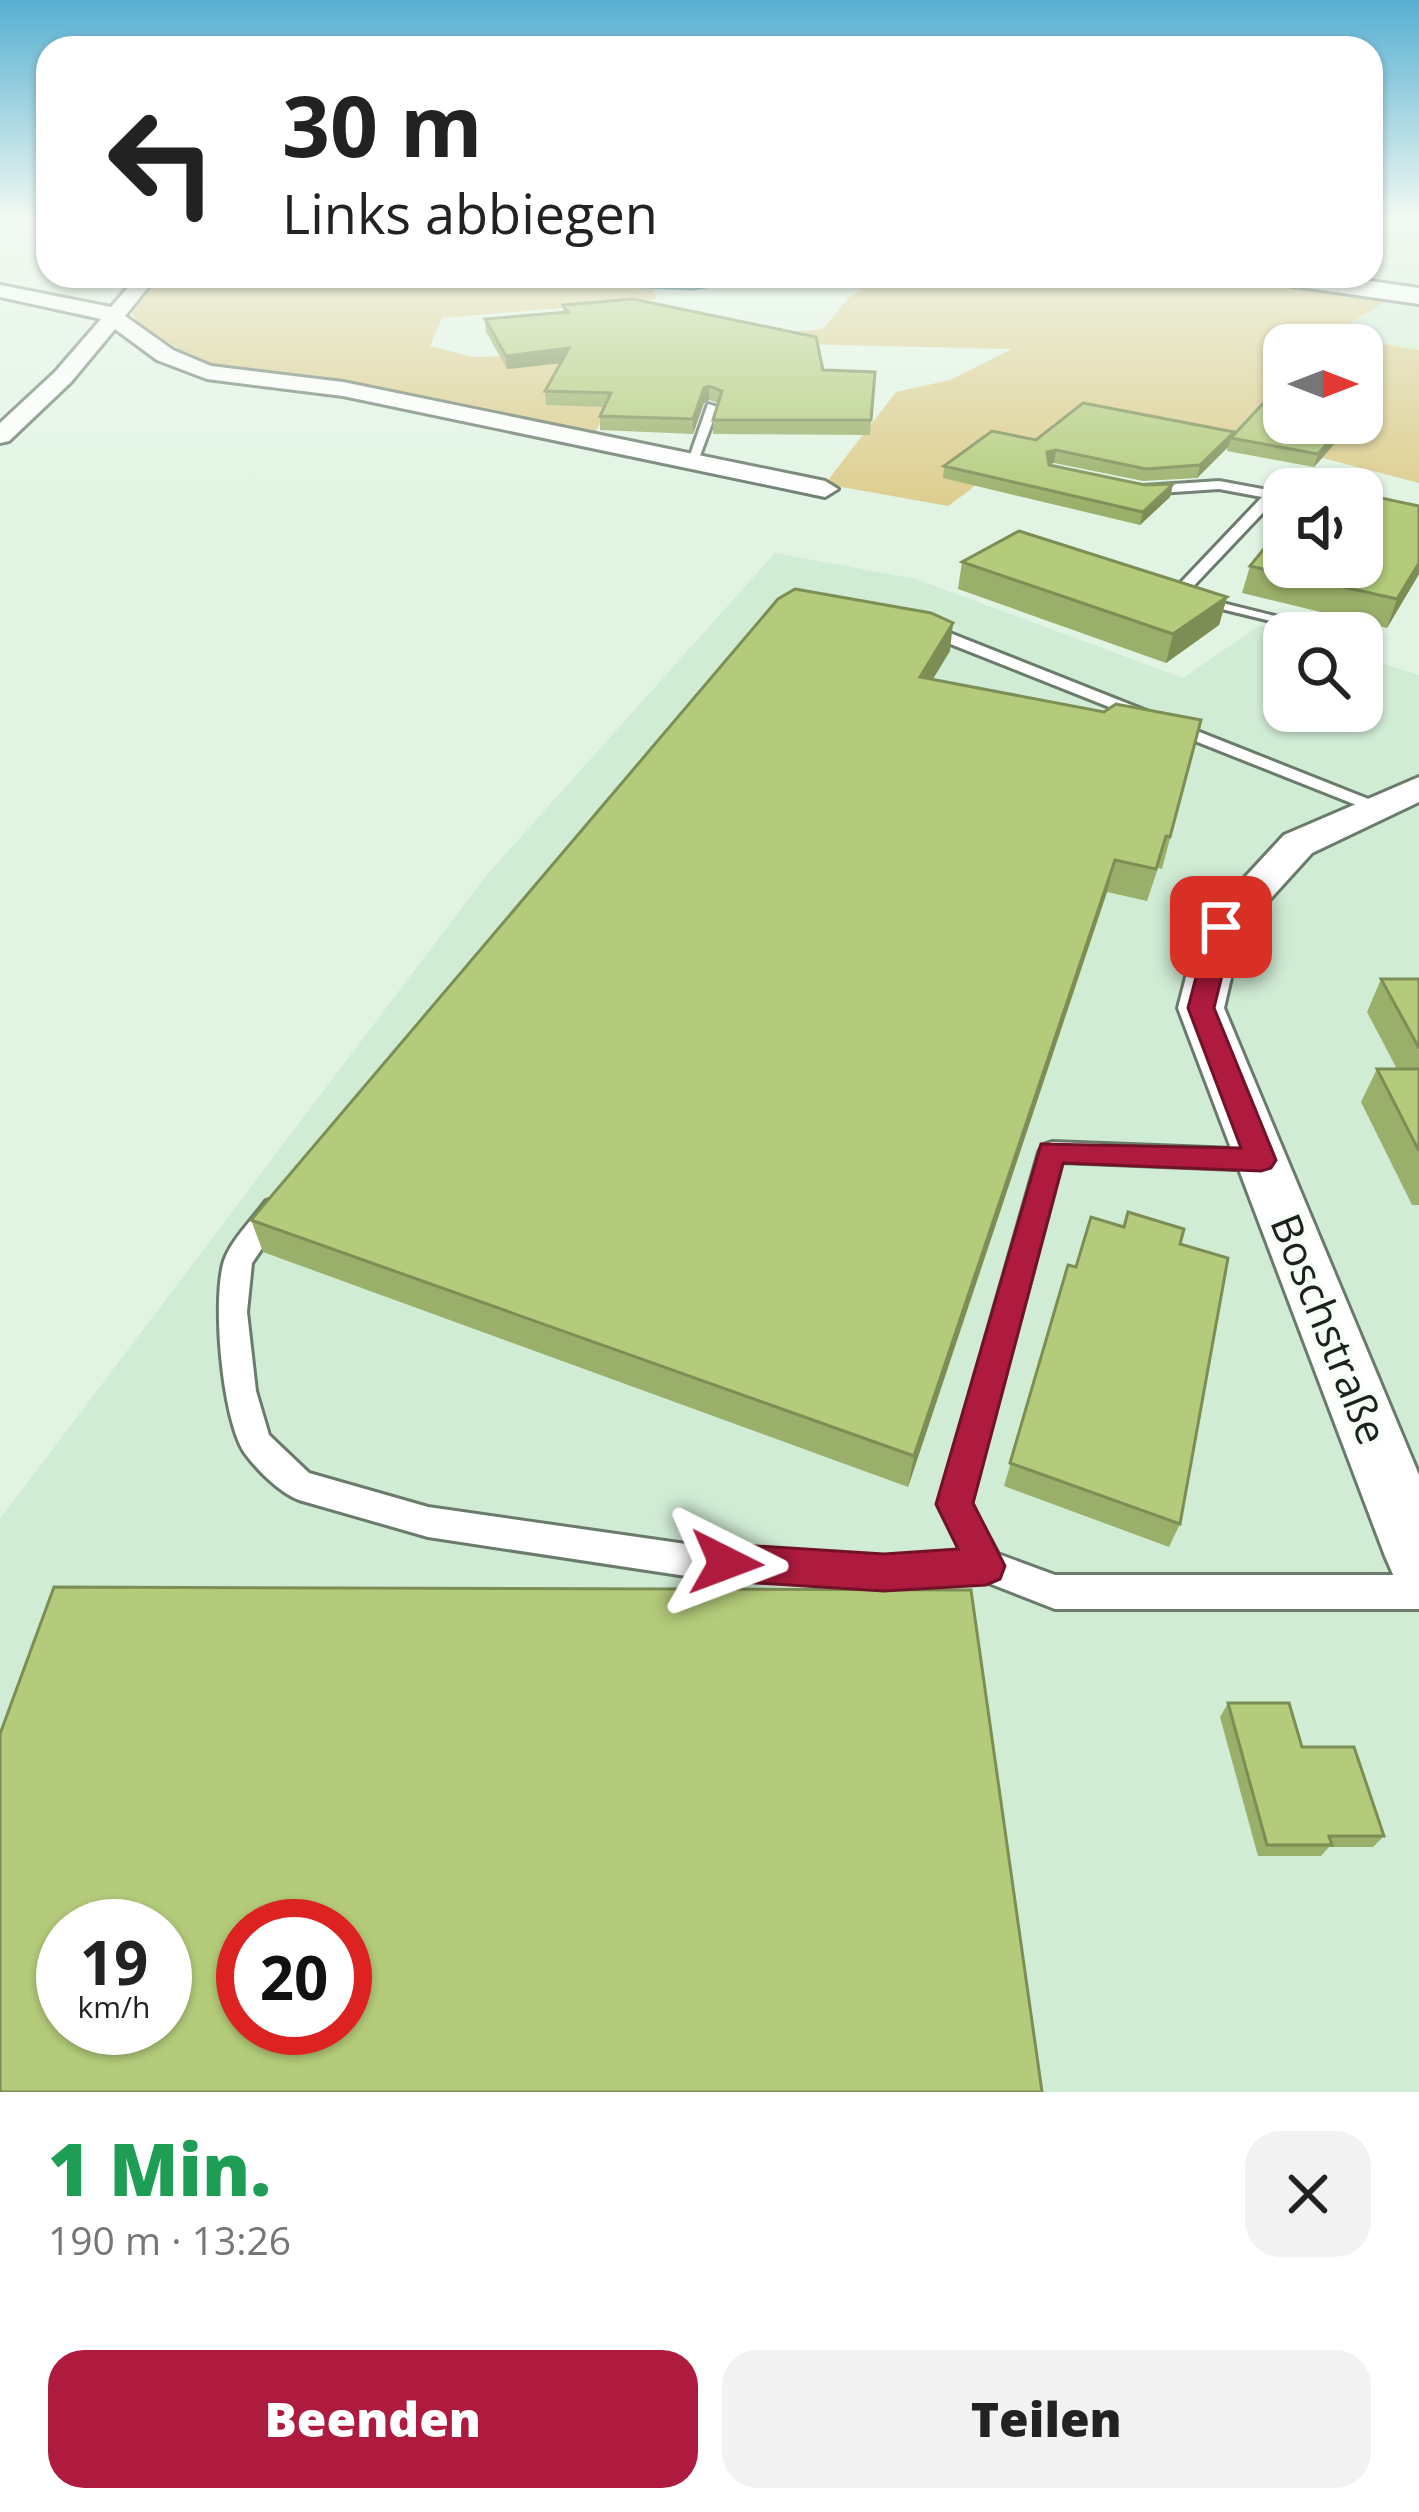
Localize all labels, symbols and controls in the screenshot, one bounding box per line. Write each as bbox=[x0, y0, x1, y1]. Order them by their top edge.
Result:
text: 30 m bbox=[282, 67, 482, 182]
icon: left bbox=[84, 84, 240, 240]
text: Links abbiegen bbox=[282, 176, 658, 250]
north arrow bbox=[1263, 324, 1383, 444]
map controls bbox=[1263, 324, 1383, 732]
button: sound bbox=[1263, 468, 1383, 588]
button: search bbox=[1263, 612, 1383, 732]
pin bbox=[1170, 876, 1272, 978]
icon: arrive bbox=[1188, 894, 1254, 960]
street label: Boschstraße bbox=[1258, 1205, 1402, 1452]
position arrow bbox=[663, 1500, 789, 1626]
speed limit sign: 20 bbox=[216, 1899, 372, 2055]
text: 19 bbox=[80, 1921, 148, 2003]
text: km/h bbox=[78, 1986, 150, 2027]
text: 1 Min. bbox=[48, 2119, 271, 2217]
button: close bbox=[1245, 2131, 1371, 2257]
text: 190 m · 13:26 bbox=[48, 2213, 291, 2266]
button: Beenden bbox=[48, 2350, 698, 2488]
button: Teilen bbox=[722, 2350, 1371, 2488]

